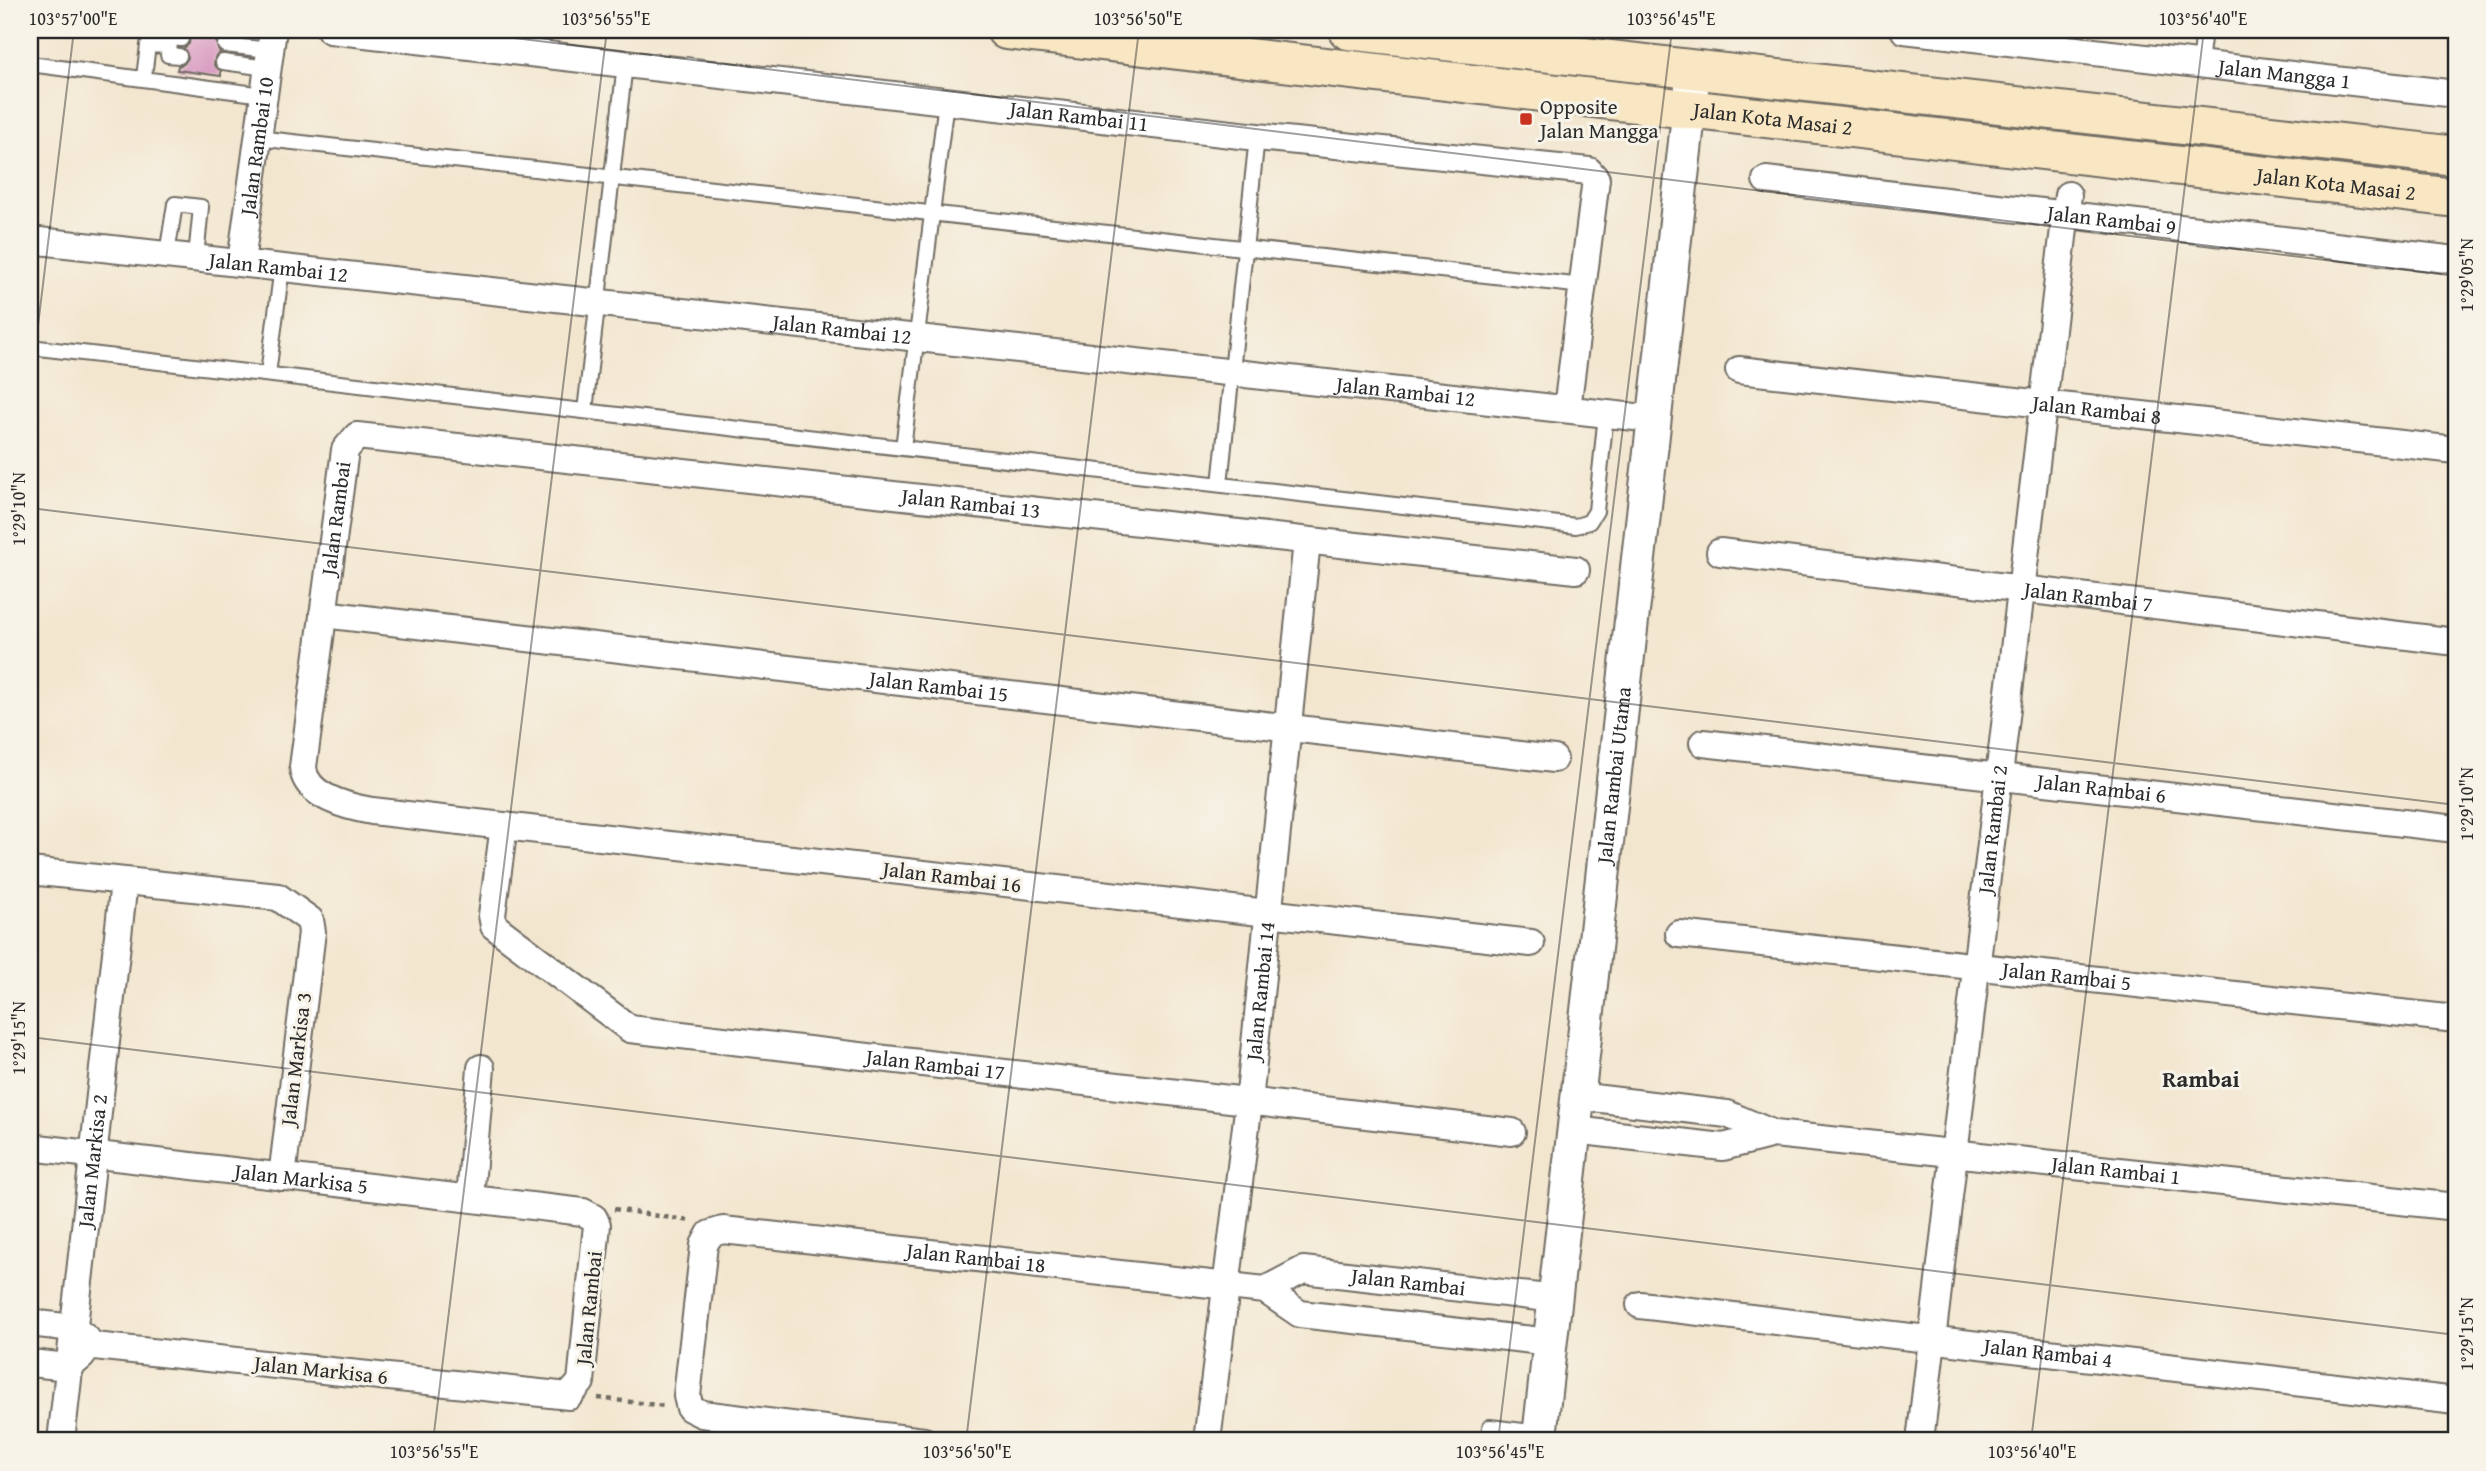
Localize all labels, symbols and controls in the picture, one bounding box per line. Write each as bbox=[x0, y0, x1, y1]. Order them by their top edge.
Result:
text: 103°57'00"E bbox=[29, 5, 117, 32]
text: 103°56'55"E bbox=[562, 5, 650, 32]
text: 103°56'50"E bbox=[1094, 5, 1182, 32]
text: 103°56'45"E bbox=[1627, 5, 1715, 32]
text: 103°56'40"E bbox=[2159, 5, 2247, 32]
street label: Jalan Mangga 1 bbox=[2214, 50, 2353, 97]
street label: Jalan Rambai 10 bbox=[231, 75, 281, 220]
place label: Opposite Jalan Mangga bbox=[1537, 91, 1659, 146]
street label: Jalan Rambai 11 bbox=[1005, 92, 1150, 139]
street label: Jalan Kota Masai 2 bbox=[1689, 93, 1854, 143]
marker: Opposite Jalan Mangga bbox=[1518, 111, 1534, 127]
street label: Jalan Kota Masai 2 bbox=[2252, 159, 2417, 208]
street label: Jalan Rambai 9 bbox=[2043, 196, 2178, 242]
text: 1°29'05"N bbox=[2453, 238, 2480, 312]
street label: Jalan Rambai 12 bbox=[204, 244, 350, 290]
street label: Jalan Rambai 12 bbox=[768, 306, 913, 352]
street label: Jalan Rambai 12 bbox=[1332, 368, 1477, 414]
street label: Jalan Rambai 8 bbox=[2028, 387, 2163, 432]
street label: Jalan Rambai bbox=[312, 459, 358, 580]
text: 1°29'10"N bbox=[5, 472, 32, 546]
street label: Jalan Rambai 13 bbox=[897, 480, 1042, 526]
street label: Jalan Rambai 7 bbox=[2019, 573, 2154, 620]
street label: Jalan Rambai 15 bbox=[865, 662, 1010, 710]
street label: Jalan Rambai Utama bbox=[1588, 685, 1639, 868]
street label: Jalan Rambai 2 bbox=[1969, 763, 2015, 898]
street label: Jalan Rambai 6 bbox=[2032, 765, 2168, 811]
text: 1°29'10"N bbox=[2453, 767, 2480, 841]
street label: Jalan Rambai 16 bbox=[878, 852, 1023, 900]
street label: Jalan Rambai 14 bbox=[1237, 920, 1283, 1065]
street label: Jalan Rambai 5 bbox=[1998, 953, 2133, 998]
street label: Jalan Markisa 3 bbox=[272, 990, 319, 1130]
text: 1°29'15"N bbox=[5, 1001, 32, 1075]
street label: Jalan Rambai 17 bbox=[861, 1040, 1007, 1088]
district label: Rambai bbox=[2162, 1062, 2240, 1095]
street label: Jalan Markisa 2 bbox=[69, 1092, 115, 1232]
street label: Jalan Rambai 1 bbox=[2047, 1147, 2182, 1192]
street label: Jalan Markisa 5 bbox=[230, 1155, 370, 1202]
street label: Jalan Rambai 18 bbox=[902, 1234, 1047, 1281]
street label: Jalan Rambai bbox=[567, 1249, 610, 1370]
street label: Jalan Rambai bbox=[1347, 1259, 1467, 1304]
text: 1°29'15"N bbox=[2453, 1297, 2480, 1371]
street label: Jalan Rambai 4 bbox=[1979, 1329, 2114, 1375]
street label: Jalan Markisa 6 bbox=[250, 1347, 389, 1392]
text: 103°56'55"E bbox=[390, 1438, 478, 1465]
text: 103°56'50"E bbox=[923, 1438, 1011, 1465]
text: 103°56'45"E bbox=[1456, 1438, 1544, 1465]
text: 103°56'40"E bbox=[1988, 1438, 2076, 1465]

